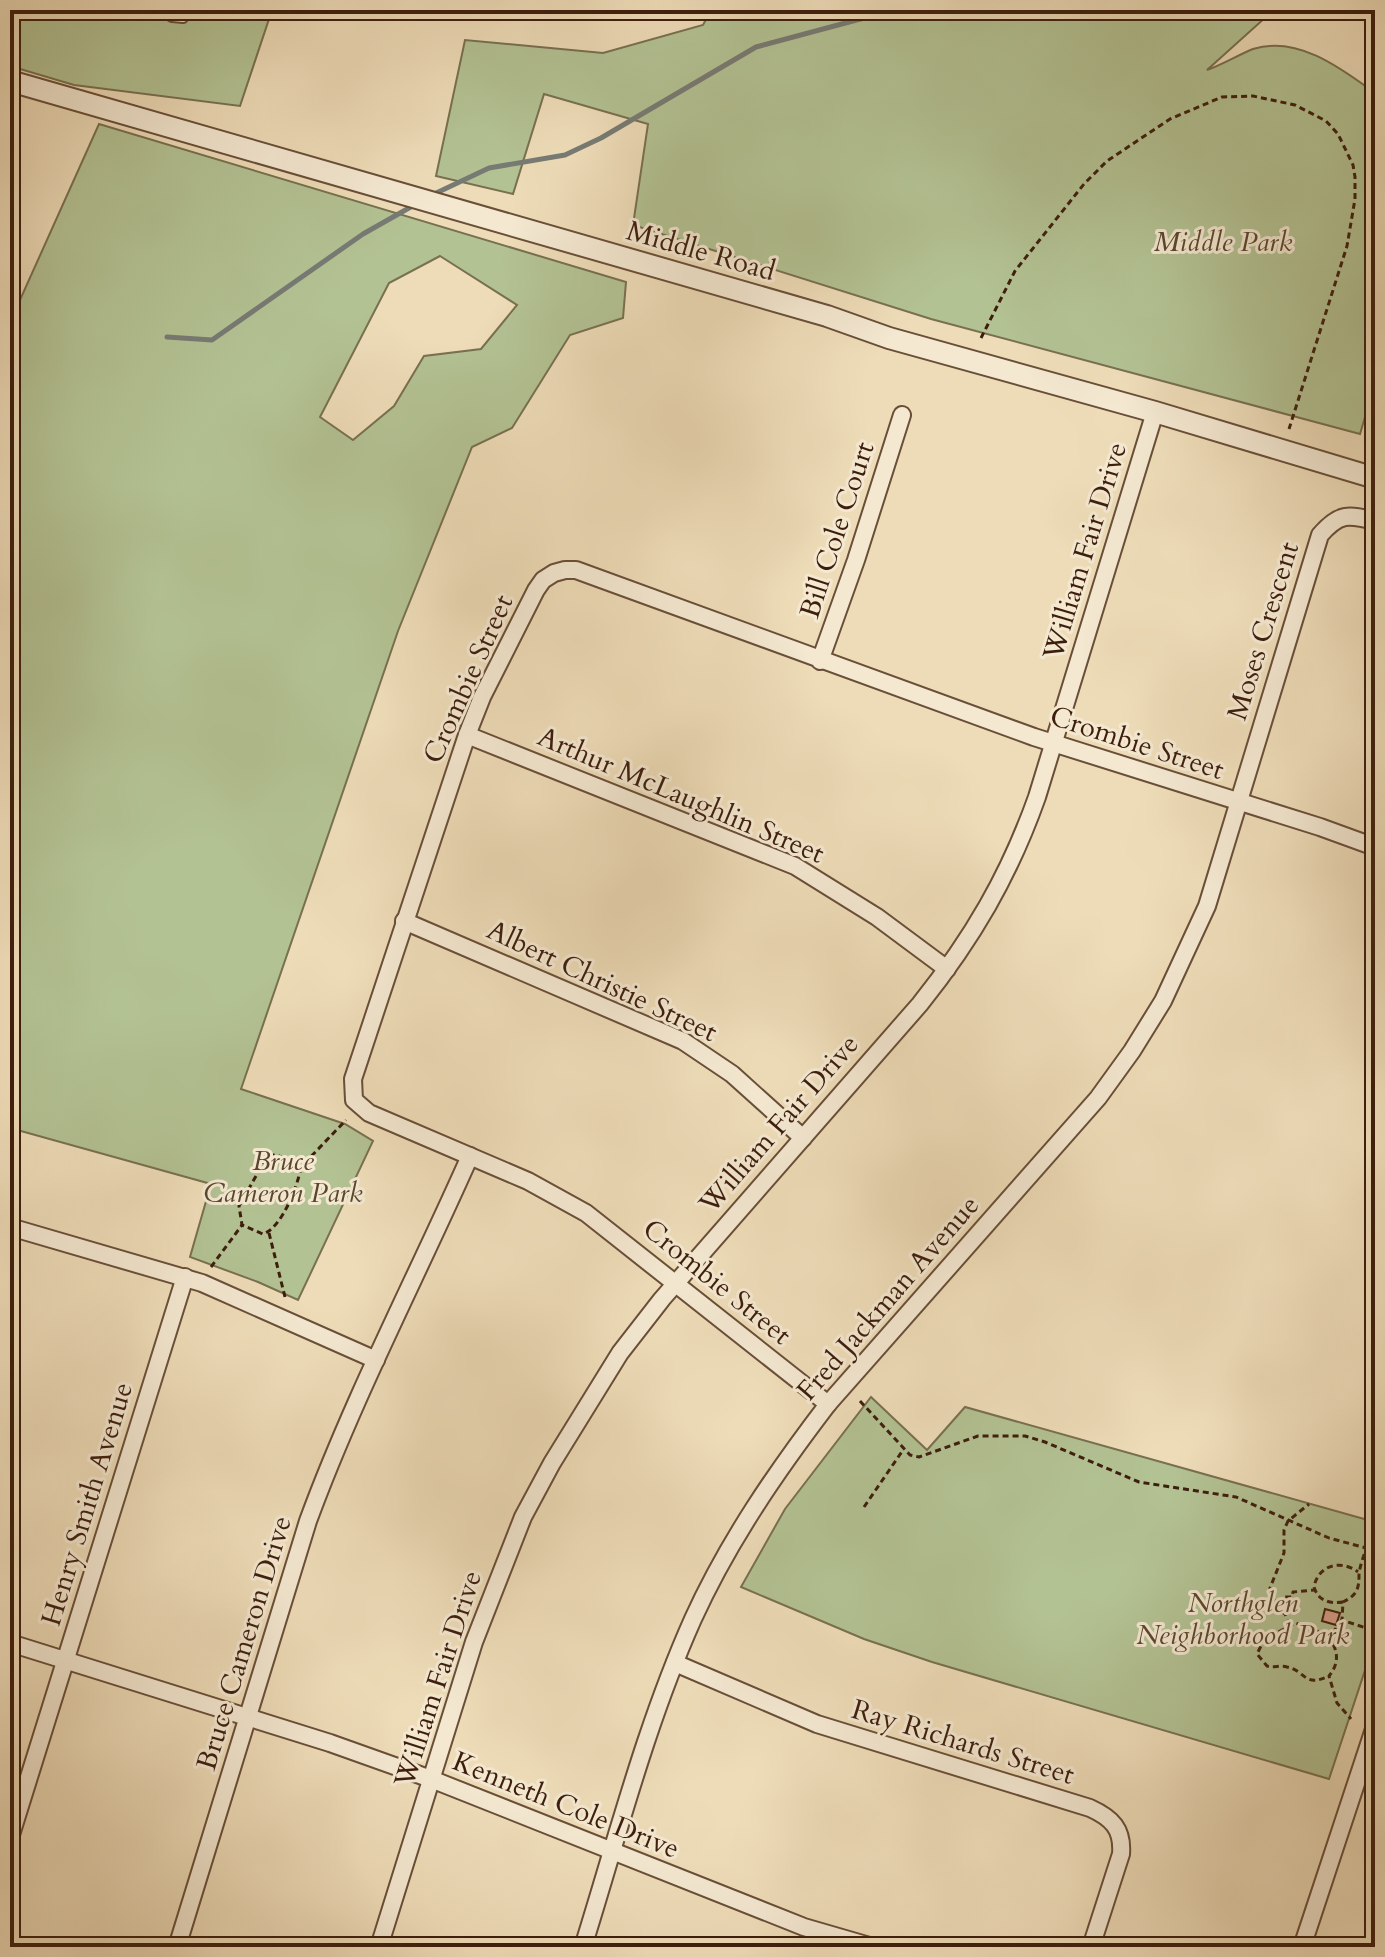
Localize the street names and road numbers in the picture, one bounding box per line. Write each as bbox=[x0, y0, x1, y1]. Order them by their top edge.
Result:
street label: Middle Road bbox=[622, 212, 780, 290]
street label: Bill Cole Court bbox=[791, 437, 883, 623]
street label: William Fair Drive bbox=[1034, 438, 1136, 665]
street label: Moses Crescent bbox=[1218, 537, 1308, 725]
street label: Crombie Street bbox=[414, 588, 522, 769]
street label: Crombie Street bbox=[1045, 697, 1229, 789]
street label: Arthur McLaughlin Street bbox=[532, 717, 830, 873]
street label: Albert Christie Street bbox=[481, 911, 723, 1051]
street label: William Fair Drive bbox=[690, 1026, 867, 1222]
street label: Fred Jackman Avenue bbox=[788, 1187, 988, 1409]
street label: Crombie Street bbox=[635, 1210, 799, 1354]
street label: Henry Smith Avenue bbox=[32, 1378, 142, 1630]
street label: Bruce Cameron Drive bbox=[187, 1511, 301, 1775]
street label: William Fair Drive bbox=[385, 1566, 491, 1793]
street label: Ray Richards Street bbox=[847, 1690, 1079, 1794]
street label: Kenneth Cole Drive bbox=[447, 1742, 685, 1868]

